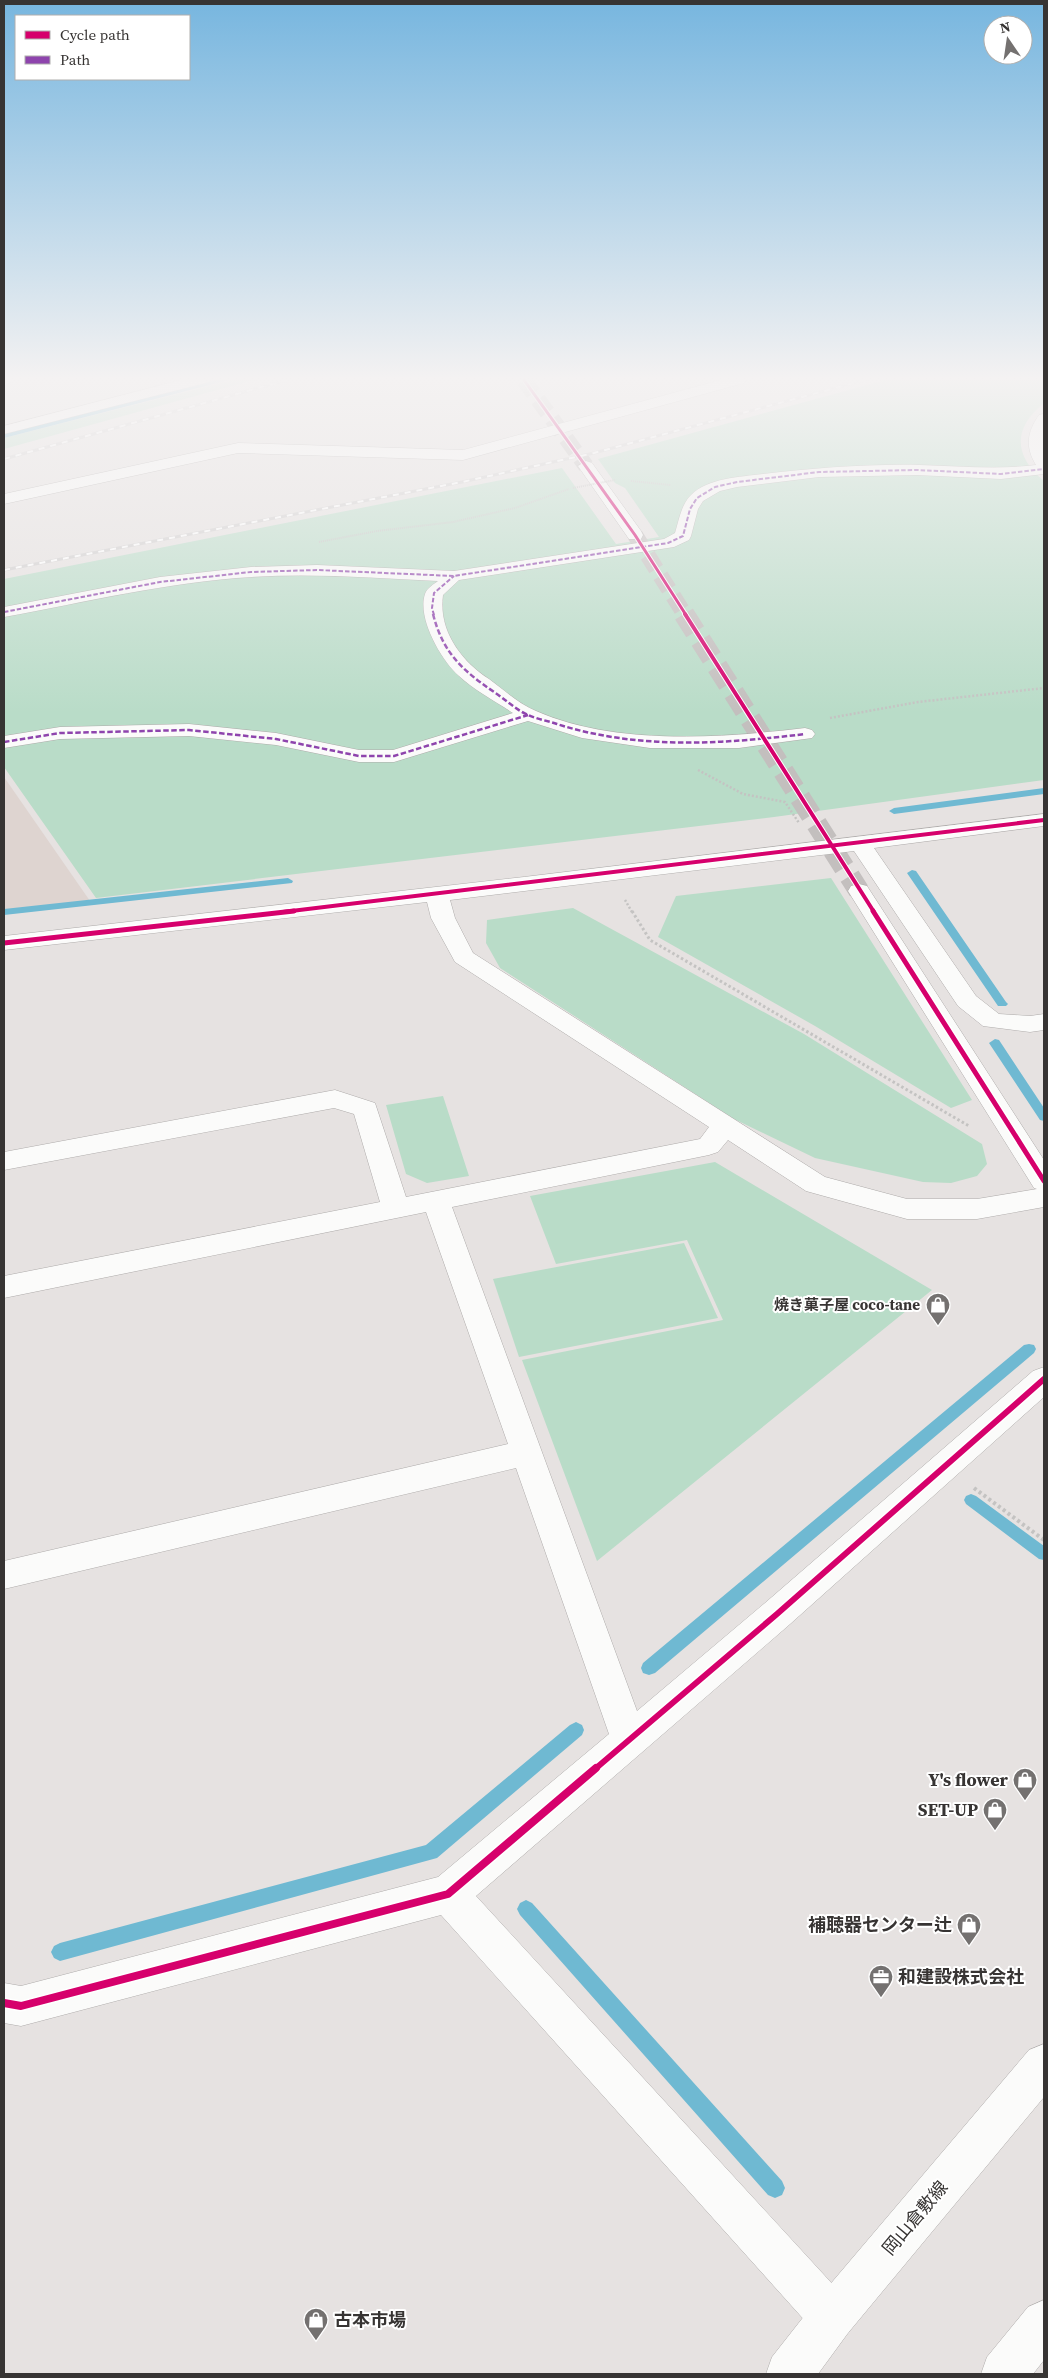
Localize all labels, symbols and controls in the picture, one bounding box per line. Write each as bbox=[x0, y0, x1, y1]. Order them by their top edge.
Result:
legend bbox=[15, 15, 190, 80]
north arrow bbox=[983, 15, 1033, 65]
text: N bbox=[998, 16, 1012, 38]
text: Cycle path bbox=[60, 24, 130, 45]
text: Path bbox=[60, 49, 90, 70]
shop icon: 焼き菓子屋 coco-tane bbox=[925, 1292, 951, 1326]
place label: 焼き菓子屋 coco-tane bbox=[774, 1294, 920, 1315]
place label: Y's flower bbox=[928, 1767, 1009, 1792]
shop icon: Y's flower bbox=[1012, 1767, 1038, 1801]
place label: SET-UP bbox=[918, 1797, 978, 1822]
shop icon: SET-UP bbox=[982, 1797, 1008, 1831]
place label: 補聴器センター辻 bbox=[808, 1912, 952, 1937]
shop icon: 補聴器センター辻 bbox=[956, 1912, 982, 1946]
office icon: 和建設株式会社 bbox=[868, 1964, 894, 1998]
place label: 和建設株式会社 bbox=[898, 1964, 1024, 1989]
street label: 岡山倉敷線 bbox=[876, 2175, 953, 2260]
shop icon: 古本市場 bbox=[303, 2307, 329, 2341]
place label: 古本市場 bbox=[334, 2307, 406, 2332]

